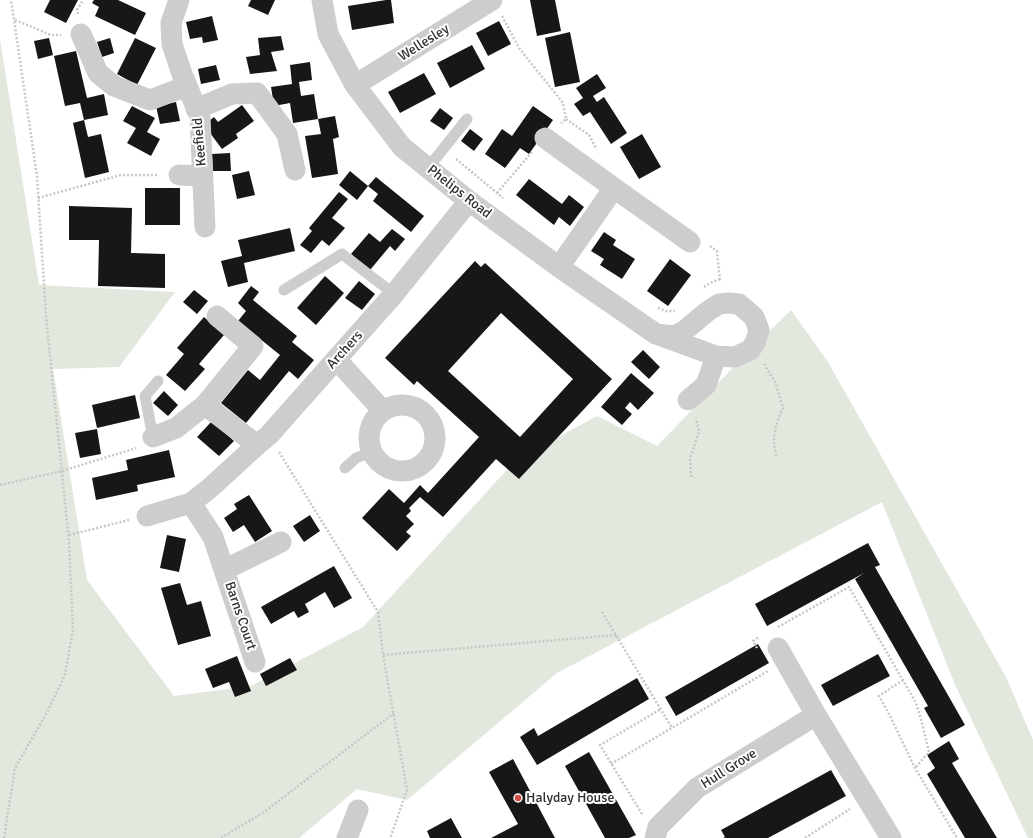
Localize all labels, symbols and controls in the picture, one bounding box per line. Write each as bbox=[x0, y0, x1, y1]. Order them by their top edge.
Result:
street label: Wellesley bbox=[395, 21, 453, 65]
street label: Keefield bbox=[190, 117, 210, 167]
street label: Phelips Road bbox=[423, 162, 495, 222]
street label: Archers bbox=[323, 327, 367, 373]
street label: Barns Court bbox=[220, 580, 260, 652]
street label: Hull Grove bbox=[698, 745, 760, 793]
place label: Halyday House bbox=[526, 790, 614, 806]
marker: Halyday House bbox=[513, 793, 523, 803]

